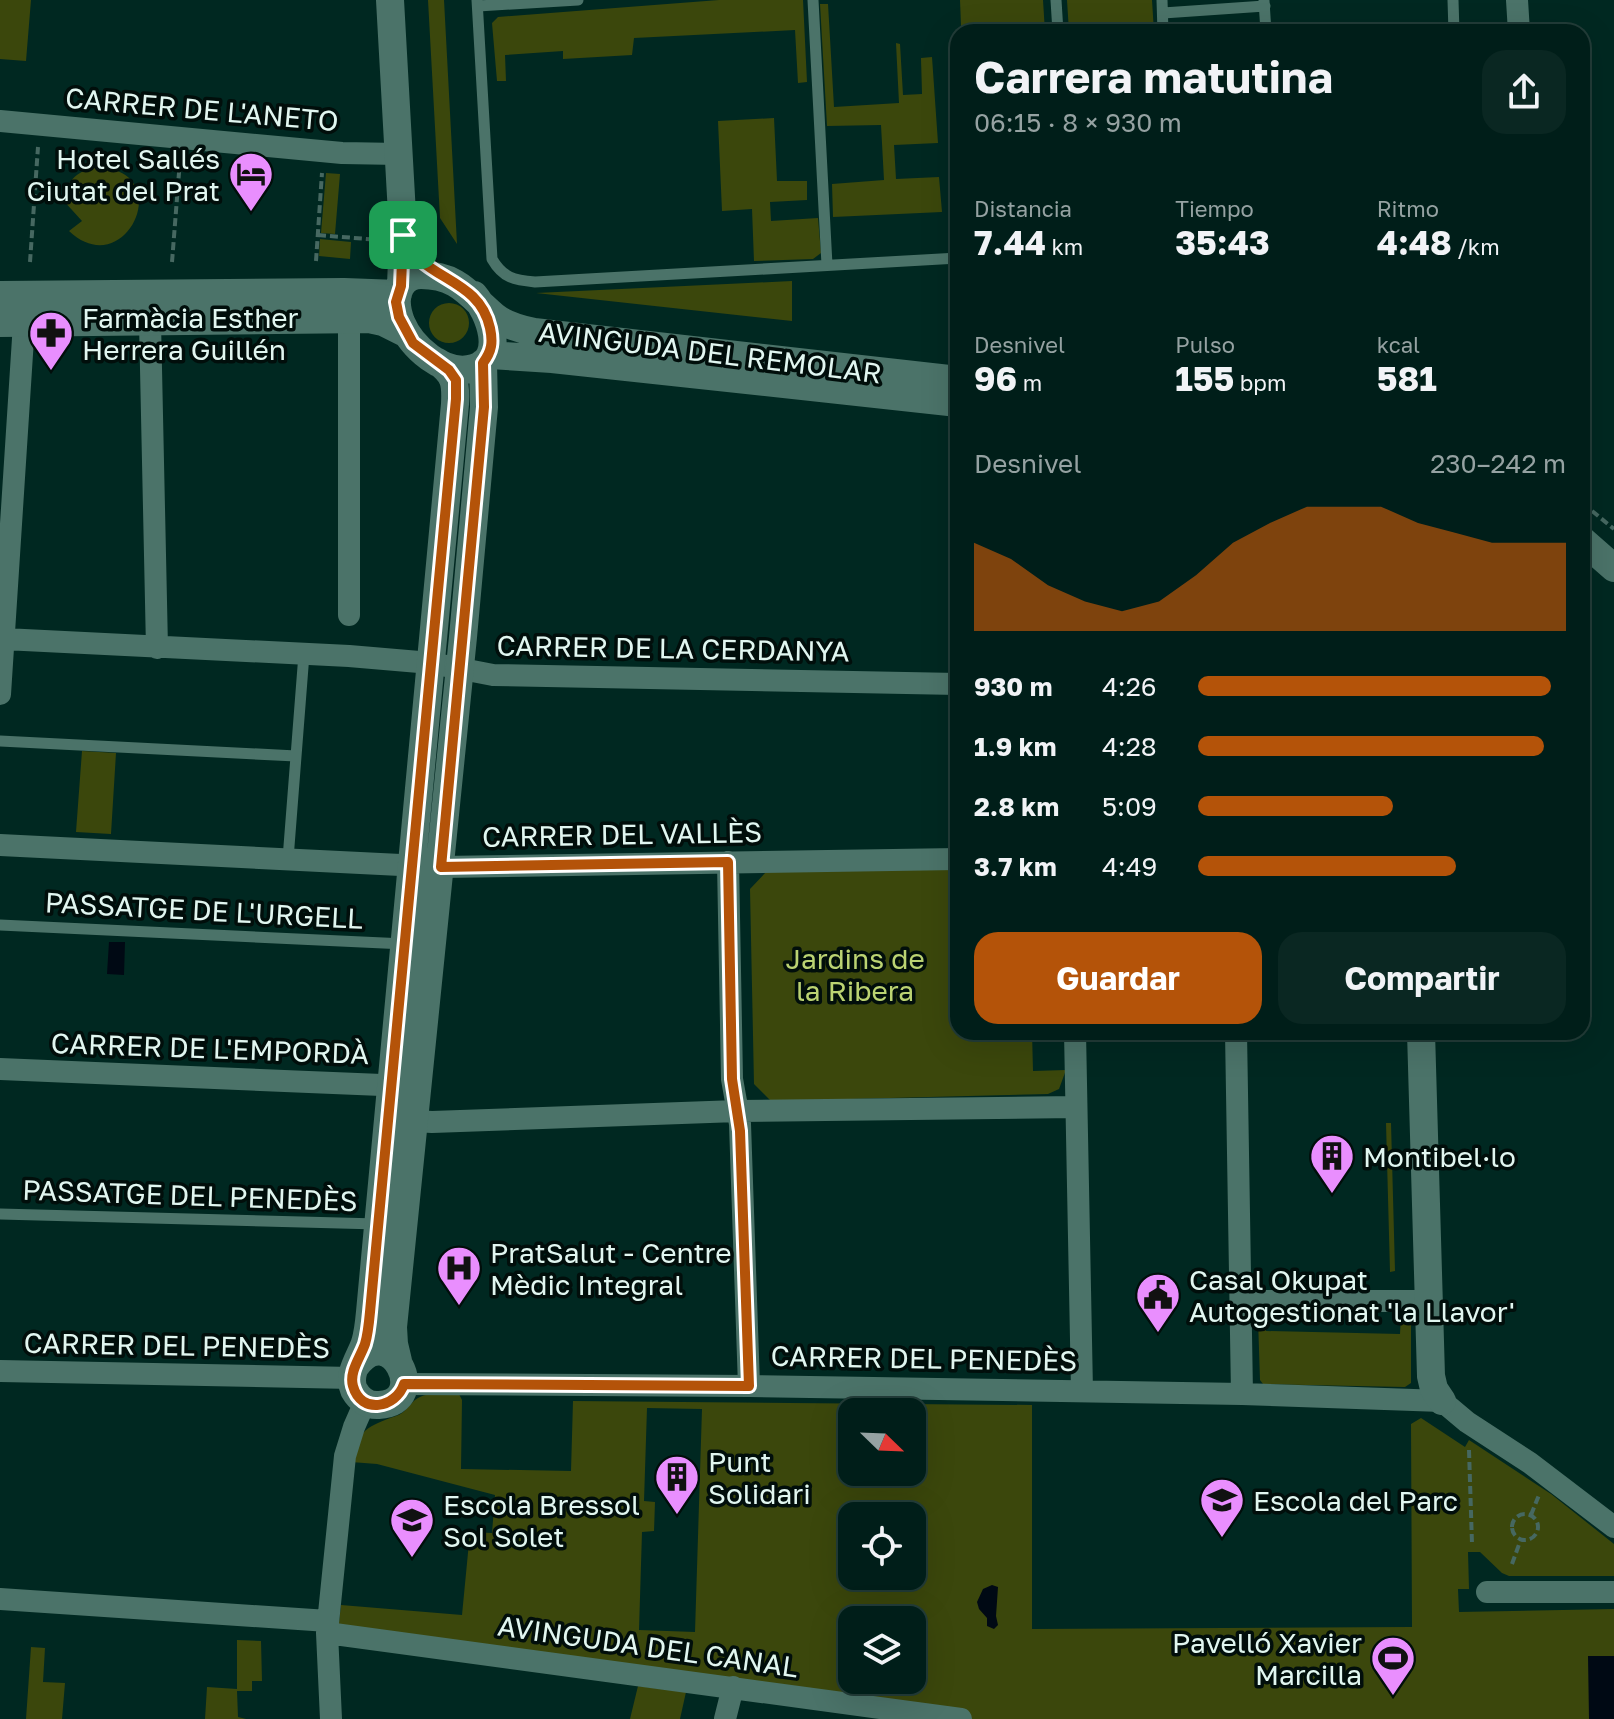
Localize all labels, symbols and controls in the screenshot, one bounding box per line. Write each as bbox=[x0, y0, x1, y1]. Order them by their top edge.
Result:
text: Carrera matutina bbox=[974, 50, 1333, 103]
button: share bbox=[1482, 50, 1566, 134]
street label: CARRER DE L'ANETO bbox=[64, 81, 340, 137]
text: 06:15 · 8 × 930 m bbox=[974, 107, 1182, 138]
place label: Hotel Sallés Ciutat del Prat bbox=[26, 142, 220, 207]
hotel icon: Hotel Sallés Ciutat del Prat bbox=[227, 150, 275, 213]
text: Distancia bbox=[974, 195, 1072, 222]
text: Tiempo bbox=[1175, 195, 1254, 222]
text: Ritmo bbox=[1377, 195, 1439, 222]
pin bbox=[369, 201, 437, 269]
icon: arrive bbox=[381, 213, 425, 257]
text: 7.44 bbox=[974, 222, 1046, 262]
text: 35:43 bbox=[1175, 222, 1270, 262]
text: 4:48 bbox=[1377, 222, 1452, 262]
text: km bbox=[1046, 233, 1083, 260]
text: /km bbox=[1452, 233, 1500, 260]
place label: Farmàcia Esther Herrera Guillén bbox=[82, 301, 299, 366]
pharmacy icon: Farmàcia Esther Herrera Guillén bbox=[27, 309, 75, 372]
street label: AVINGUDA DEL REMOLAR bbox=[537, 315, 883, 389]
text: Desnivel bbox=[974, 331, 1065, 358]
text: Pulso bbox=[1175, 331, 1235, 358]
text: kcal bbox=[1377, 331, 1420, 358]
text: 96 bbox=[974, 358, 1017, 398]
text: 155 bbox=[1175, 358, 1234, 398]
text: 581 bbox=[1377, 358, 1437, 398]
text: m bbox=[1017, 369, 1042, 396]
text: bpm bbox=[1234, 369, 1286, 396]
text: Desnivel bbox=[974, 448, 1081, 479]
text: 230–242 m bbox=[1430, 448, 1566, 479]
street label: CARRER DE LA CERDANYA bbox=[496, 628, 850, 668]
text: 930 m bbox=[974, 671, 1053, 702]
text: 4:26 bbox=[1102, 671, 1156, 702]
text: 1.9 km bbox=[974, 731, 1057, 762]
text: 4:28 bbox=[1102, 731, 1157, 762]
text: 2.8 km bbox=[974, 791, 1059, 822]
text: 5:09 bbox=[1102, 791, 1157, 822]
street label: CARRER DEL VALLÈS bbox=[482, 815, 762, 853]
text: 3.7 km bbox=[974, 851, 1057, 882]
text: 4:49 bbox=[1102, 851, 1157, 882]
street label: PASSATGE DE L'URGELL bbox=[44, 885, 364, 935]
button: Guardar bbox=[974, 932, 1262, 1024]
button: Compartir bbox=[1278, 932, 1566, 1024]
park label: Jardins de la Ribera bbox=[785, 942, 925, 1007]
street label: CARRER DE L'EMPORDÀ bbox=[50, 1026, 370, 1070]
building icon: Montibel·lo bbox=[1308, 1132, 1356, 1195]
place label: Montibel·lo bbox=[1363, 1140, 1516, 1173]
street label: PASSATGE DEL PENEDÈS bbox=[22, 1173, 358, 1217]
place label: PratSalut - Centre Mèdic Integral bbox=[490, 1236, 732, 1301]
hospital icon: PratSalut - Centre Mèdic Integral bbox=[435, 1244, 483, 1307]
place label: Casal Okupat Autogestionat 'la Llavor' bbox=[1189, 1263, 1515, 1328]
public building icon: Casal Okupat Autogestionat 'la Llavor' bbox=[1134, 1271, 1182, 1334]
street label: CARRER DEL PENEDÈS bbox=[24, 1326, 330, 1364]
street label: CARRER DEL PENEDÈS bbox=[771, 1339, 1077, 1377]
north arrow bbox=[838, 1398, 926, 1486]
map controls bbox=[838, 1398, 926, 1694]
place label: Punt Solidari bbox=[708, 1445, 811, 1510]
building icon: Punt Solidari bbox=[653, 1453, 701, 1516]
school or university icon: Escola del Parc bbox=[1198, 1476, 1246, 1539]
place label: Escola del Parc bbox=[1253, 1484, 1458, 1517]
place label: Escola Bressol Sol Solet bbox=[443, 1488, 640, 1553]
school or university icon: Escola Bressol Sol Solet bbox=[388, 1496, 436, 1559]
button: locate bbox=[838, 1502, 926, 1590]
button: layers bbox=[838, 1606, 926, 1694]
street label: AVINGUDA DEL CANAL bbox=[496, 1609, 800, 1683]
place label: Pavelló Xavier Marcilla bbox=[1172, 1626, 1362, 1691]
sports icon: Pavelló Xavier Marcilla bbox=[1369, 1634, 1417, 1697]

